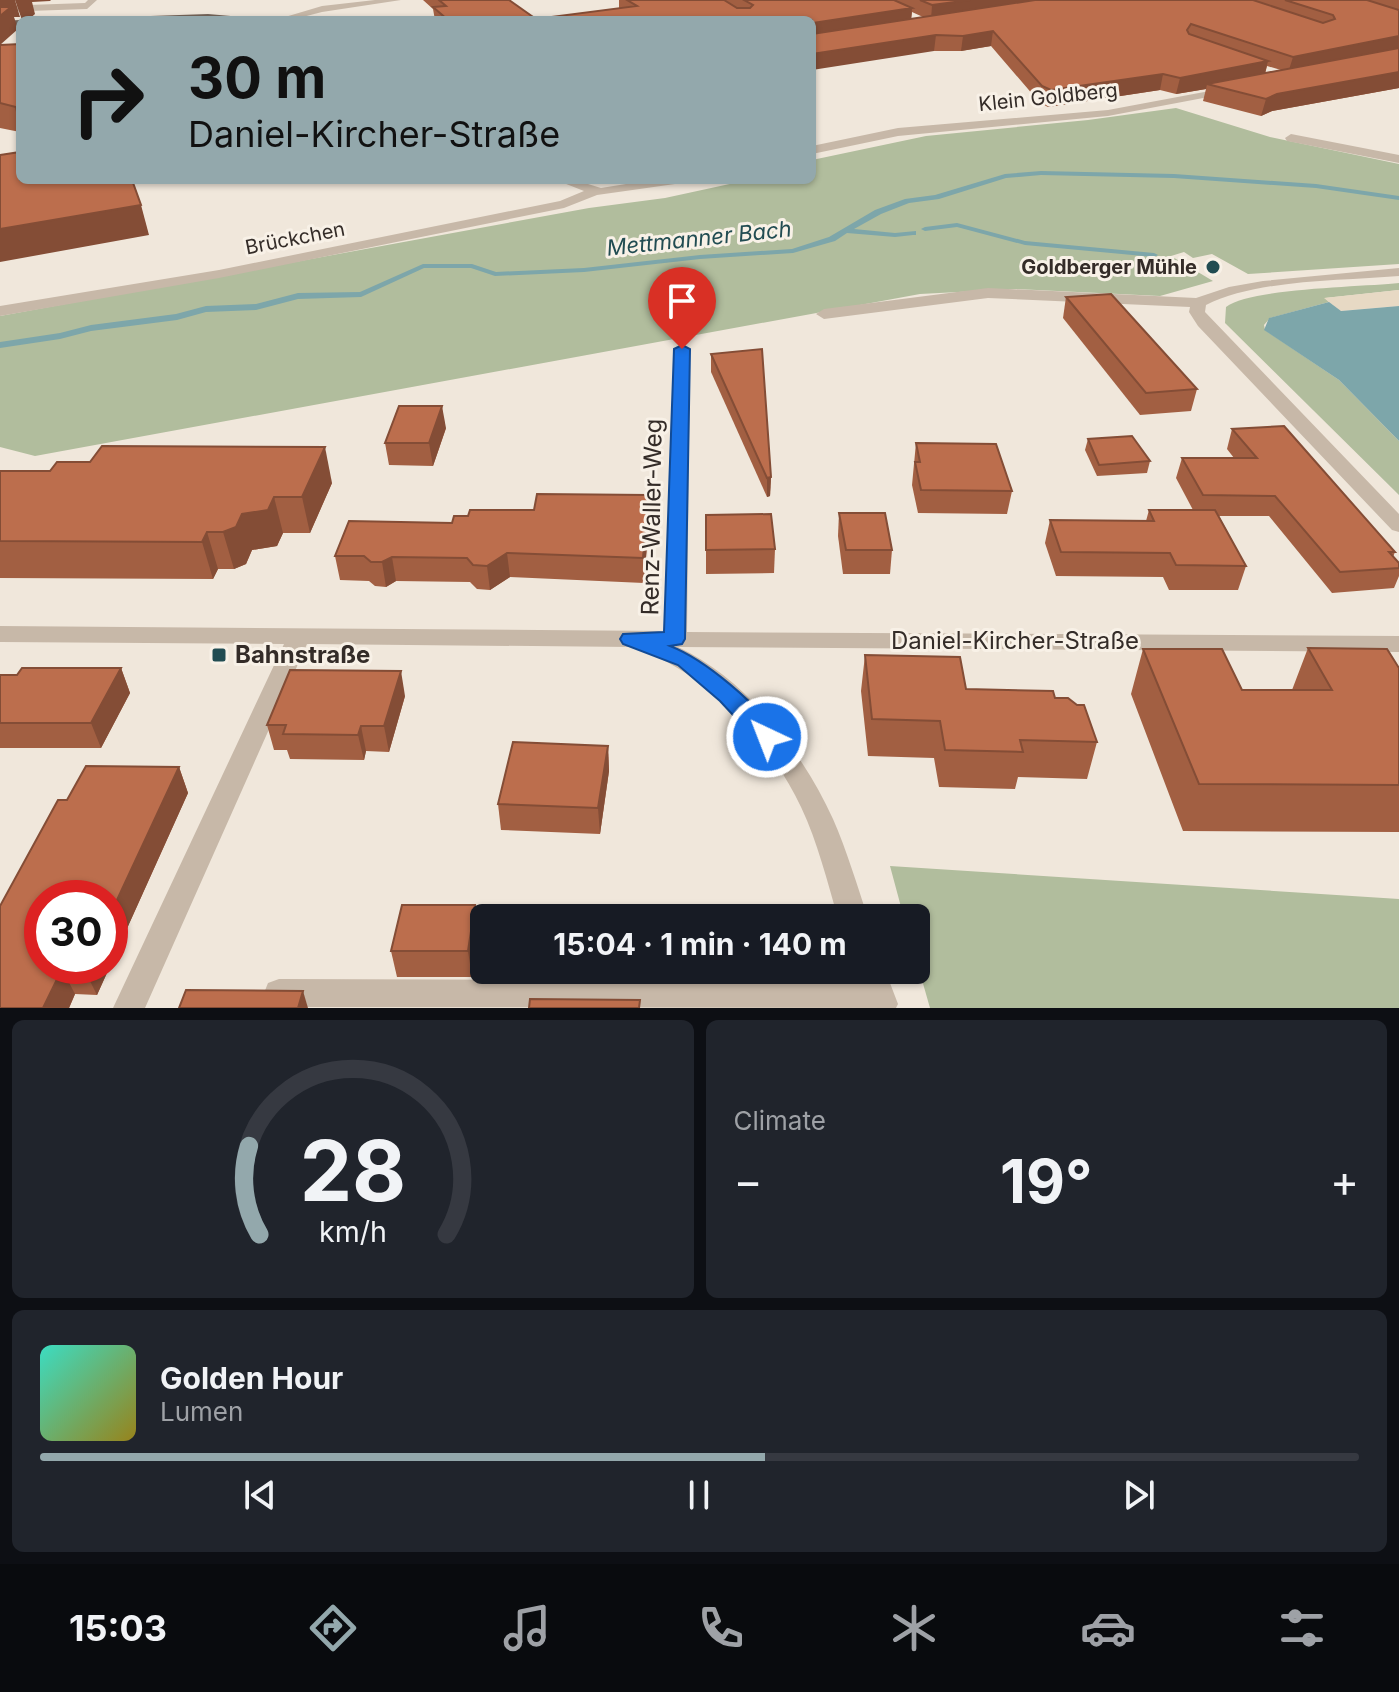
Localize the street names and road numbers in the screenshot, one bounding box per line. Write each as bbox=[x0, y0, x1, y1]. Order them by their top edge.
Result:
street label: Klein Goldberg bbox=[977, 78, 1119, 116]
street label: Brückchen bbox=[243, 217, 347, 259]
street label: Renz-Waller-Weg bbox=[635, 418, 668, 616]
street label: Daniel-Kircher-Straße bbox=[891, 626, 1139, 655]

